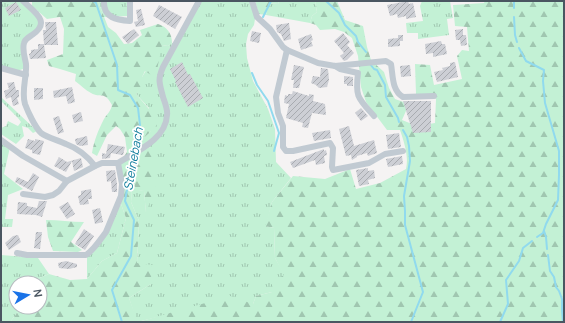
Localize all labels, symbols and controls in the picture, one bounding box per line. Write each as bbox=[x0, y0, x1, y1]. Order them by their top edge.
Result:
water label: Steinebach bbox=[119, 125, 147, 192]
north arrow bbox=[8, 275, 48, 315]
text: N bbox=[30, 288, 46, 298]

